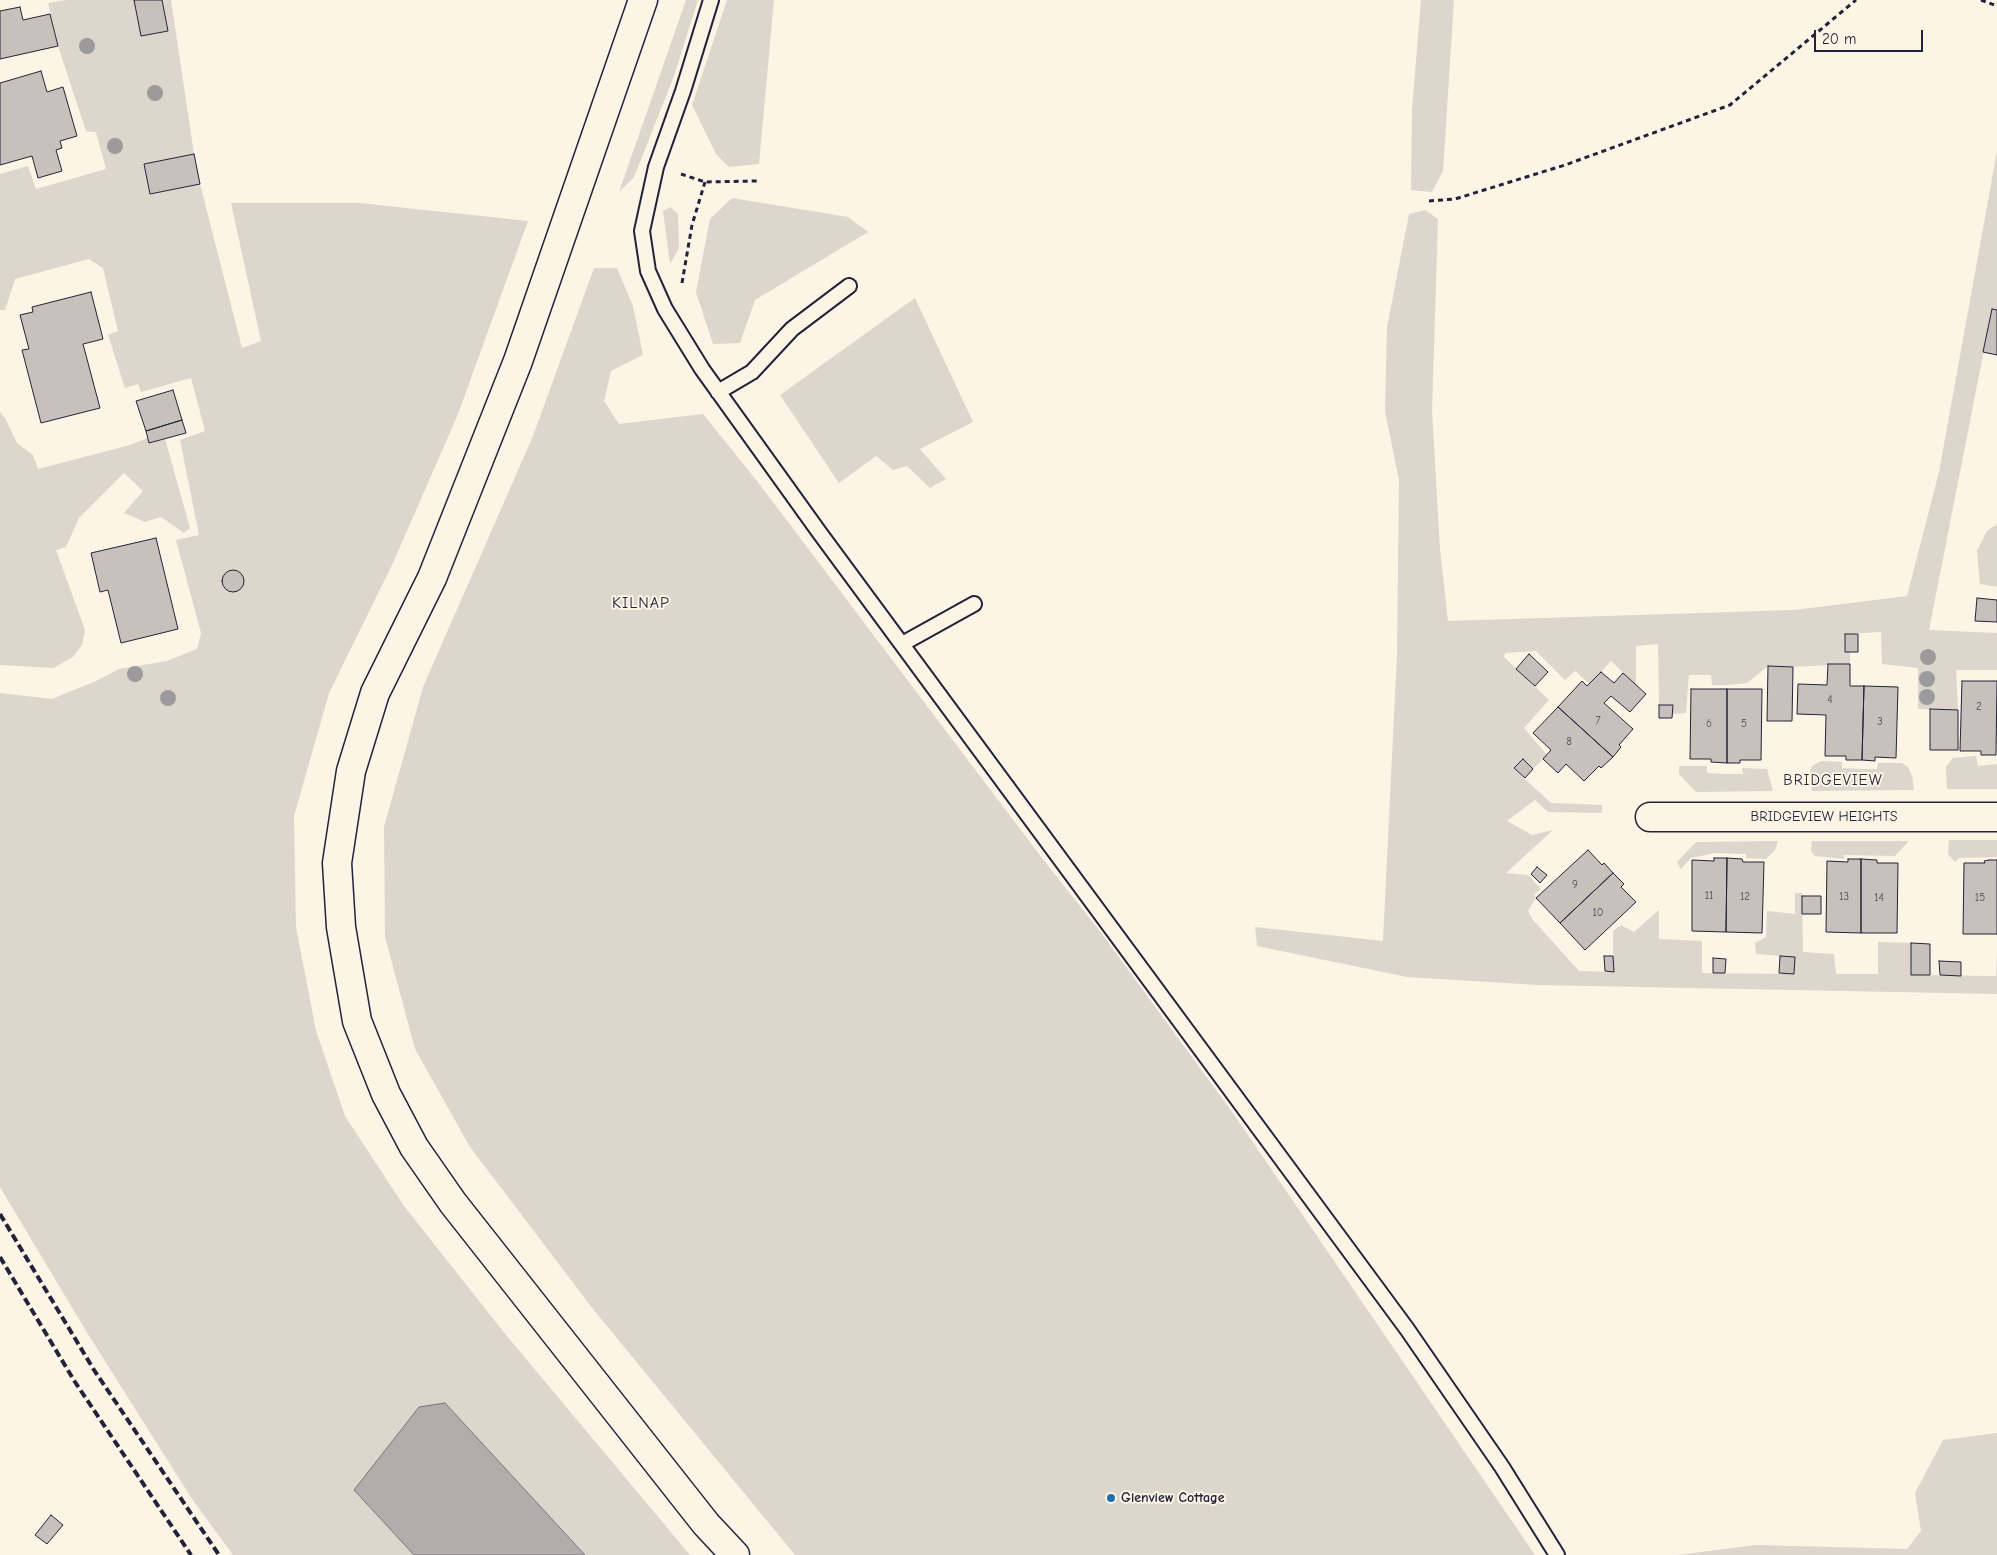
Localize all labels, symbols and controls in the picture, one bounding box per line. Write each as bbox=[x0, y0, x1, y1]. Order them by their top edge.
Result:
scale bar bbox=[1817, 20, 1926, 52]
text: 20 m bbox=[1822, 30, 1856, 48]
district label: KILNAP bbox=[611, 593, 671, 613]
house number: 4 bbox=[1827, 693, 1833, 707]
house number: 2 bbox=[1976, 700, 1982, 714]
house number: 7 bbox=[1595, 714, 1601, 728]
house number: 3 bbox=[1877, 715, 1883, 729]
house number: 6 bbox=[1706, 717, 1712, 731]
house number: 5 bbox=[1741, 717, 1747, 731]
house number: 8 bbox=[1566, 735, 1572, 749]
district label: BRIDGEVIEW bbox=[1782, 772, 1884, 790]
street label: BRIDGEVIEW HEIGHTS bbox=[1751, 809, 1897, 825]
house number: 9 bbox=[1572, 878, 1578, 892]
house number: 11 bbox=[1705, 889, 1713, 903]
house number: 12 bbox=[1740, 890, 1750, 904]
house number: 13 bbox=[1839, 890, 1849, 904]
house number: 14 bbox=[1874, 891, 1884, 905]
house number: 15 bbox=[1975, 891, 1985, 905]
house number: 10 bbox=[1592, 906, 1604, 920]
place label: Glenview Cottage bbox=[1121, 1490, 1225, 1506]
marker: Glenview Cottage bbox=[1105, 1492, 1117, 1504]

